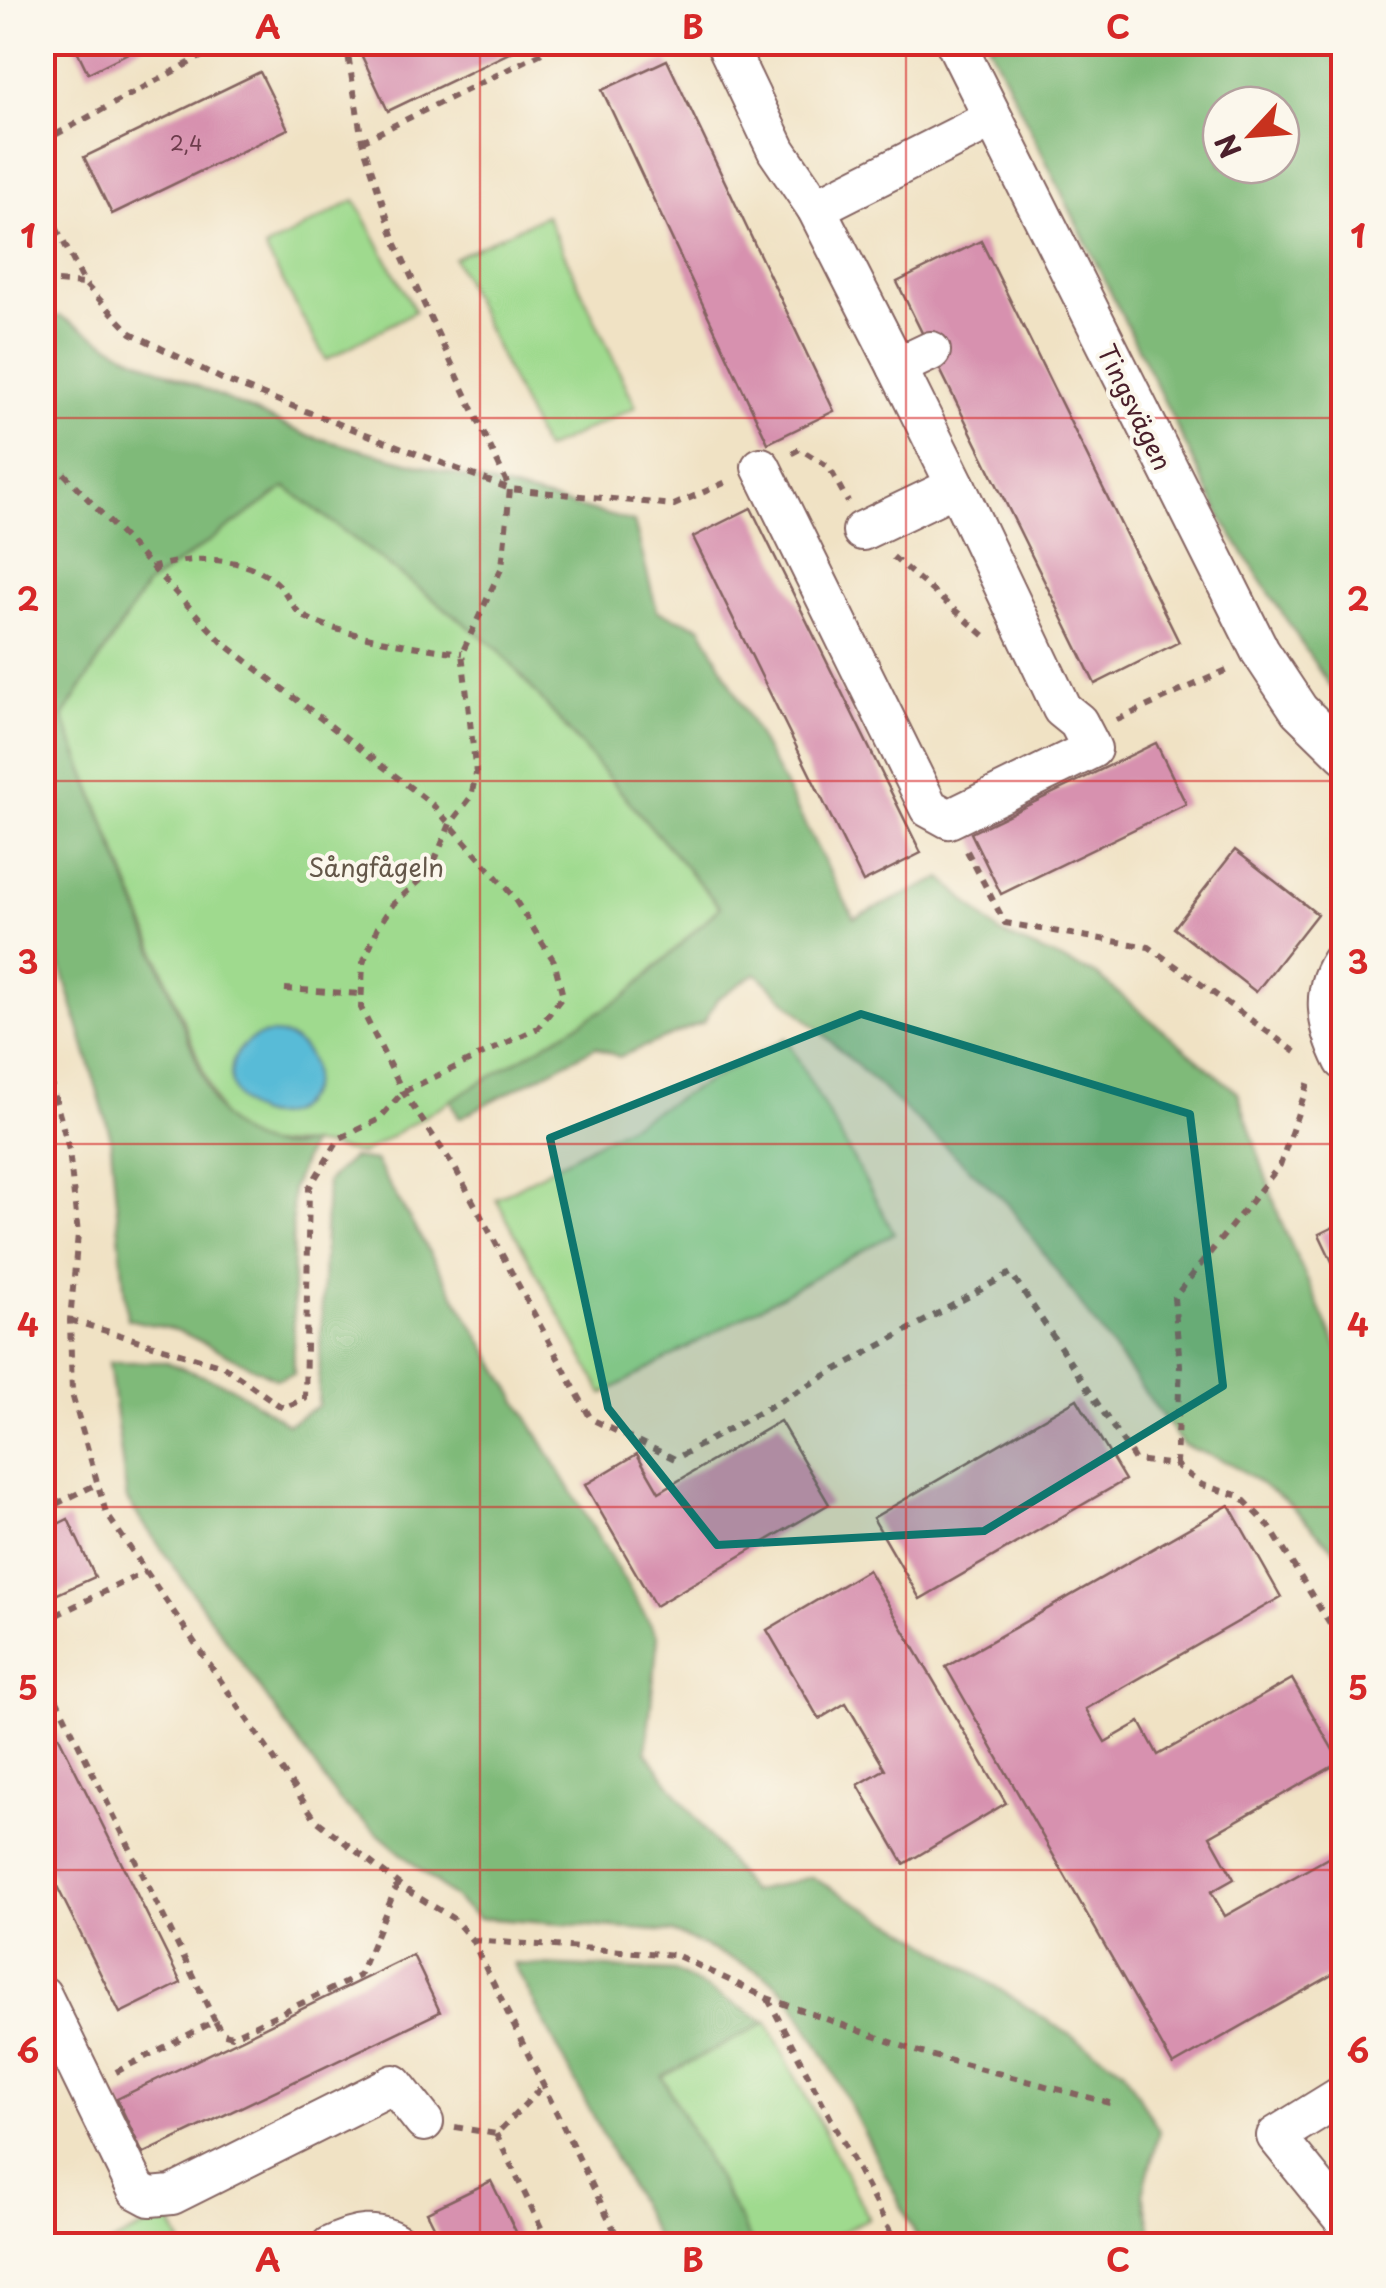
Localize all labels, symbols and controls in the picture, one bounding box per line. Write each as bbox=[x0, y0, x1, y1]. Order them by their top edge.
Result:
text: A bbox=[255, 2, 281, 50]
text: B bbox=[682, 2, 704, 50]
text: C bbox=[1106, 2, 1130, 50]
north arrow bbox=[1201, 85, 1301, 185]
text: N bbox=[1203, 127, 1251, 166]
house number: 2,4 bbox=[170, 128, 202, 158]
text: 1 bbox=[20, 211, 36, 259]
text: 1 bbox=[1350, 211, 1366, 259]
street label: Tingsvägen bbox=[1088, 338, 1182, 476]
text: 2 bbox=[17, 574, 39, 622]
text: 2 bbox=[1347, 574, 1369, 622]
park label: Sångfågeln bbox=[308, 848, 444, 886]
text: 3 bbox=[18, 937, 38, 985]
text: 3 bbox=[1348, 937, 1368, 985]
text: 4 bbox=[17, 1300, 39, 1348]
text: 4 bbox=[1347, 1300, 1369, 1348]
text: 5 bbox=[18, 1663, 38, 1711]
text: 5 bbox=[1348, 1663, 1368, 1711]
text: 6 bbox=[17, 2026, 39, 2074]
text: 6 bbox=[1347, 2026, 1369, 2074]
text: A bbox=[255, 2235, 281, 2283]
text: B bbox=[682, 2235, 704, 2283]
text: C bbox=[1106, 2235, 1130, 2283]

